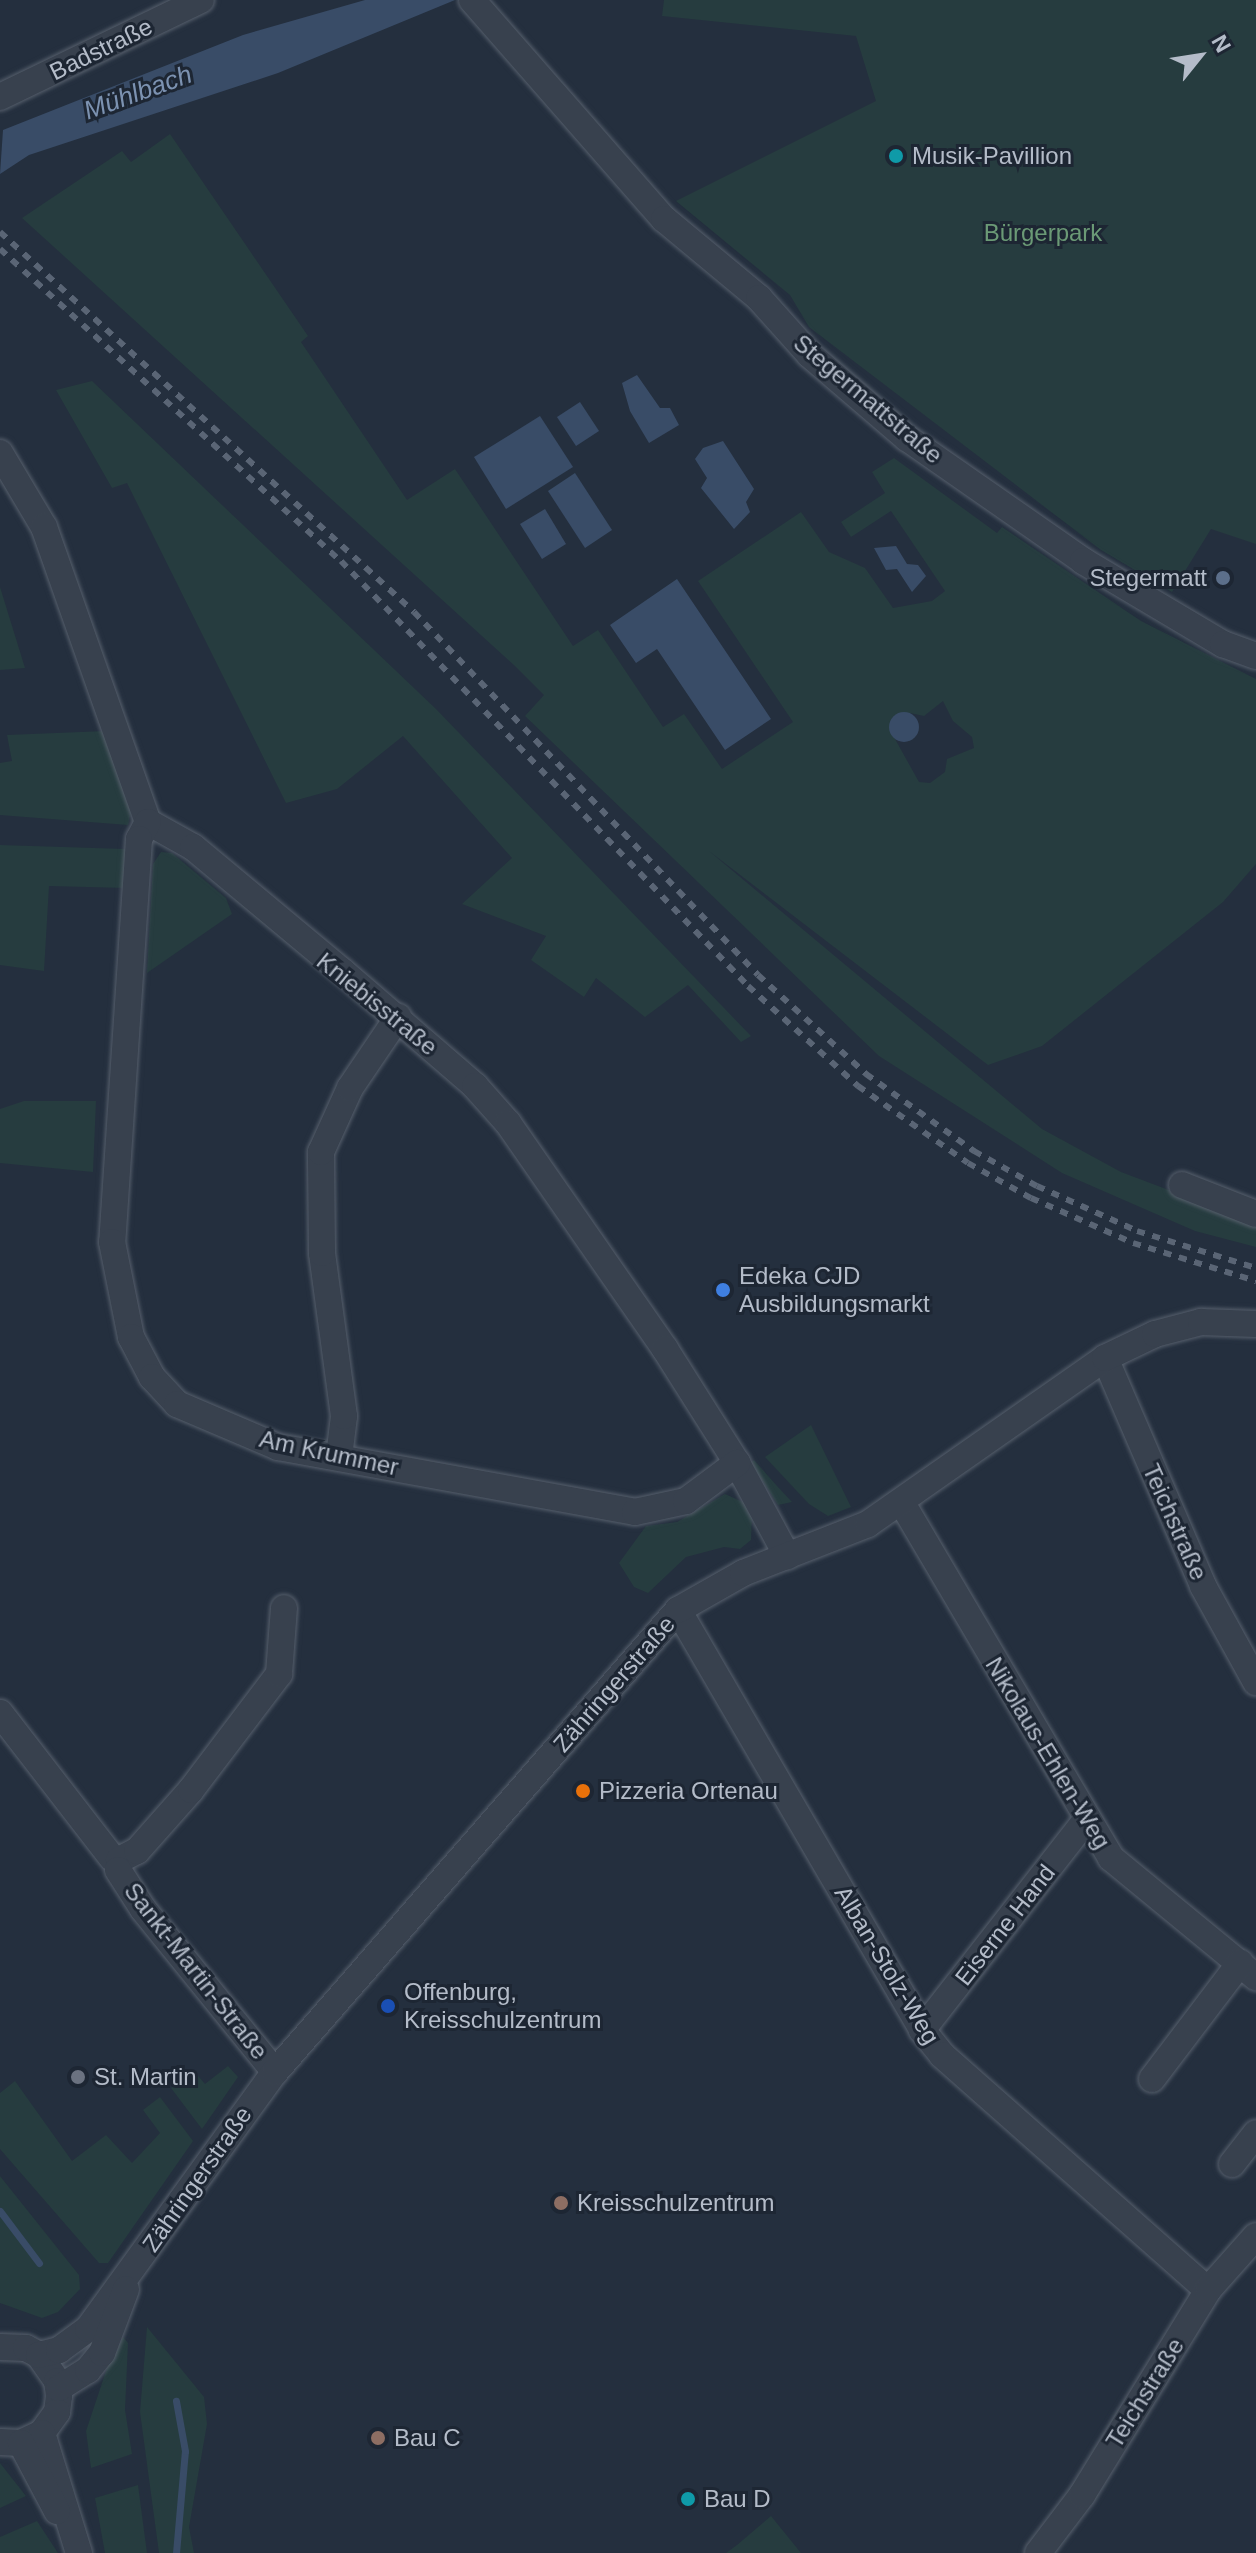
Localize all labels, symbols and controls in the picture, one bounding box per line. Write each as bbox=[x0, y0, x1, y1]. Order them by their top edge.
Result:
street label: Badstraße bbox=[45, 12, 157, 86]
north arrow bbox=[1160, 16, 1240, 96]
text: N bbox=[1206, 31, 1236, 57]
water label: Mühlbach bbox=[80, 59, 196, 127]
place label: Musik-Pavillion bbox=[912, 142, 1072, 170]
marker: Musik-Pavillion bbox=[887, 147, 905, 165]
park label: Bürgerpark bbox=[984, 219, 1102, 247]
street label: Stegermattstraße bbox=[788, 328, 948, 470]
place label: Stegermatt bbox=[1090, 564, 1207, 592]
marker: Stegermatt bbox=[1214, 569, 1232, 587]
street label: Kniebisstraße bbox=[311, 947, 443, 1061]
place label: Edeka CJD Ausbildungsmarkt bbox=[739, 1262, 930, 1318]
marker: Edeka CJD Ausbildungsmarkt bbox=[714, 1281, 732, 1299]
street label: Am Krummer bbox=[257, 1424, 401, 1482]
street label: Teichstraße bbox=[1137, 1459, 1213, 1585]
street label: Zähringerstraße bbox=[547, 1610, 681, 1758]
street label: Nikolaus-Ehlen-Weg bbox=[979, 1652, 1117, 1854]
place label: Pizzeria Ortenau bbox=[599, 1777, 778, 1805]
marker: Pizzeria Ortenau bbox=[574, 1782, 592, 1800]
street label: Eiserne Hand bbox=[949, 1859, 1061, 1991]
street label: Sankt-Martin-Straße bbox=[118, 1877, 274, 2065]
street label: Alban-Stolz-Weg bbox=[828, 1881, 946, 2049]
place label: Offenburg, Kreisschulzentrum bbox=[404, 1978, 601, 2034]
marker: Offenburg, Kreisschulzentrum bbox=[379, 1997, 397, 2015]
place label: St. Martin bbox=[94, 2063, 197, 2091]
marker: St. Martin bbox=[69, 2068, 87, 2086]
street label: Zähringerstraße bbox=[136, 2101, 258, 2257]
place label: Kreisschulzentrum bbox=[577, 2189, 774, 2217]
marker: Kreisschulzentrum bbox=[552, 2194, 570, 2212]
street label: Teichstraße bbox=[1100, 2333, 1190, 2453]
place label: Bau C bbox=[394, 2424, 461, 2452]
marker: Bau C bbox=[369, 2429, 387, 2447]
place label: Bau D bbox=[704, 2485, 771, 2513]
marker: Bau D bbox=[679, 2490, 697, 2508]

